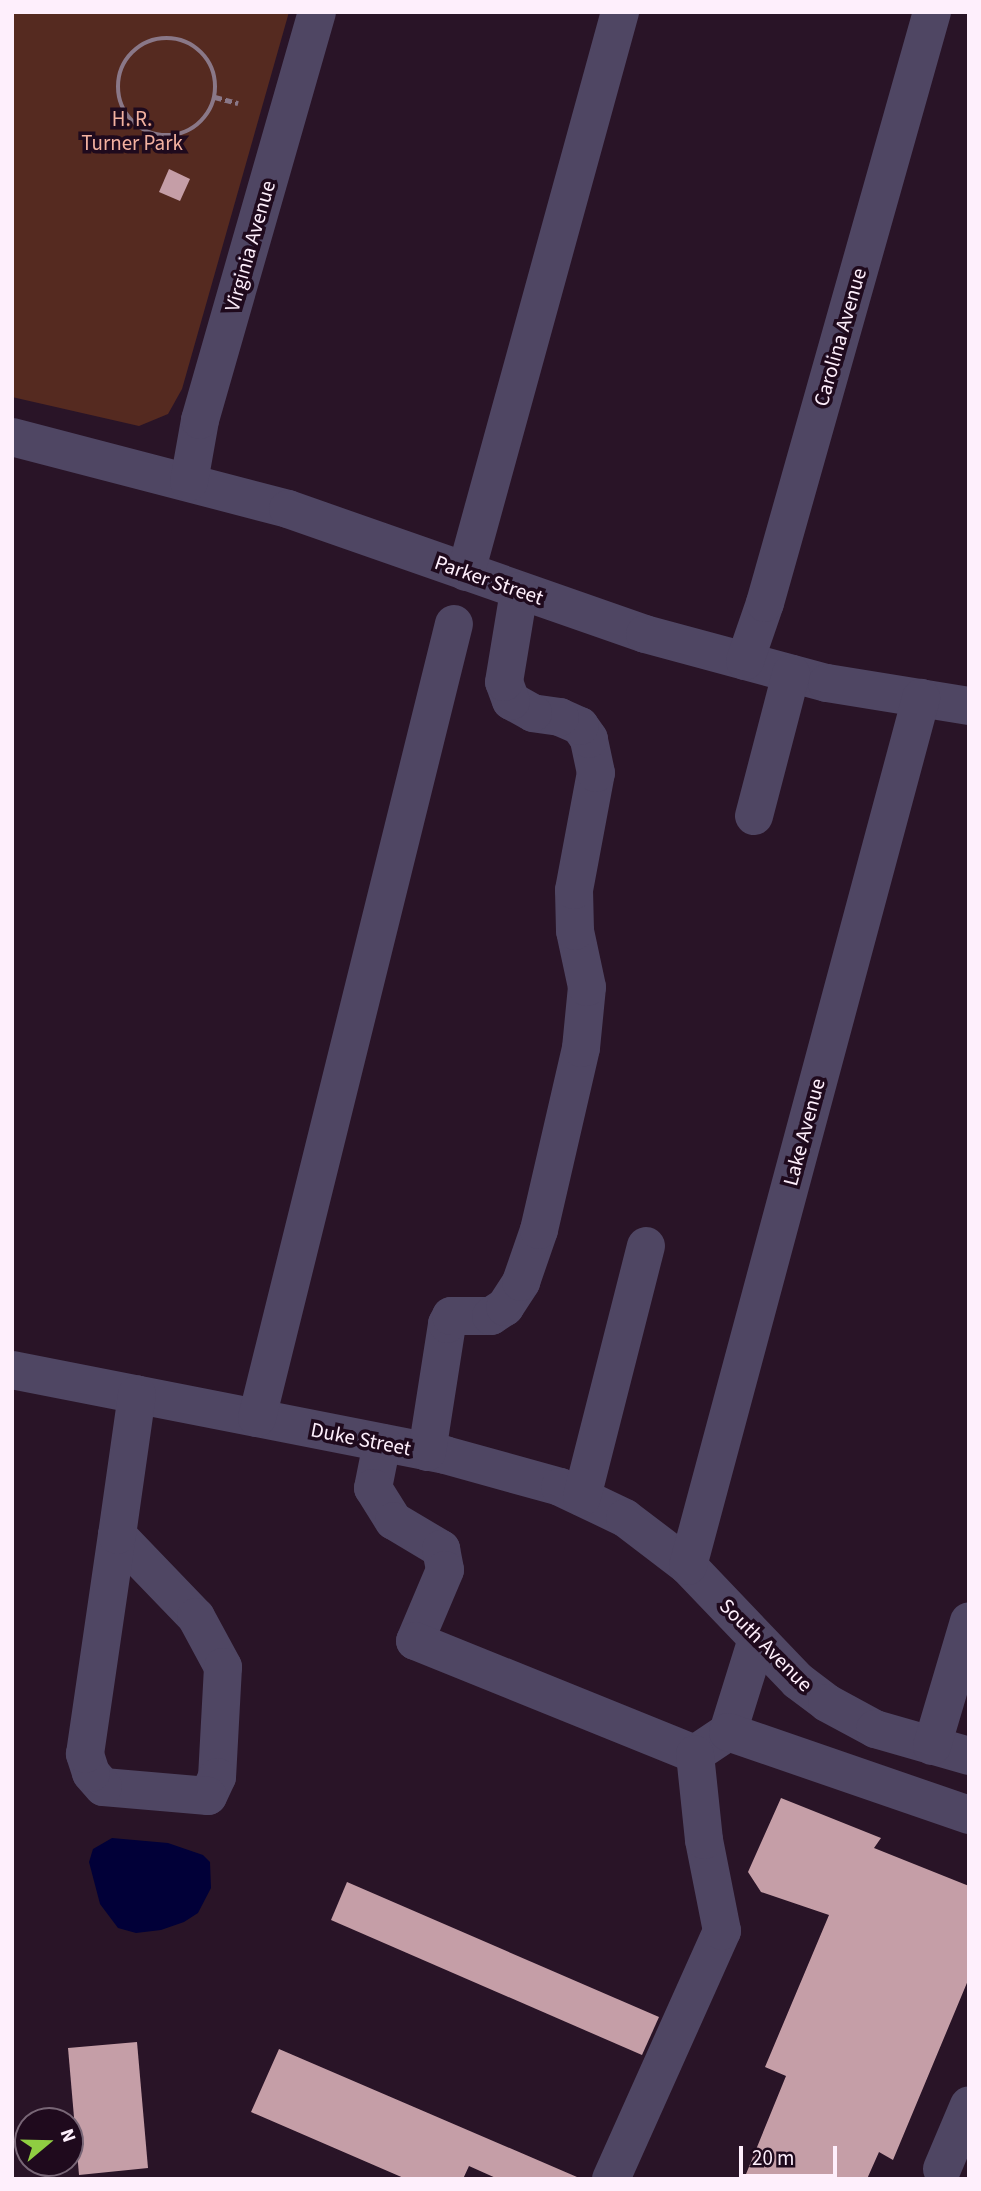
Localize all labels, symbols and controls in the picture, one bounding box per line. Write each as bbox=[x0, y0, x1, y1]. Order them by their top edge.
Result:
park label: H. R. Turner Park bbox=[81, 106, 183, 156]
street label: Virginia Avenue bbox=[219, 178, 281, 314]
street label: Carolina Avenue bbox=[808, 265, 872, 409]
street label: Parker Street bbox=[431, 550, 547, 610]
street label: Lake Avenue bbox=[778, 1076, 830, 1188]
street label: Duke Street bbox=[309, 1417, 413, 1461]
street label: South Avenue bbox=[714, 1593, 818, 1697]
north arrow bbox=[14, 2107, 84, 2177]
text: N bbox=[53, 2125, 82, 2146]
scale bar bbox=[743, 2132, 841, 2176]
text: 20 m bbox=[752, 2143, 794, 2173]

